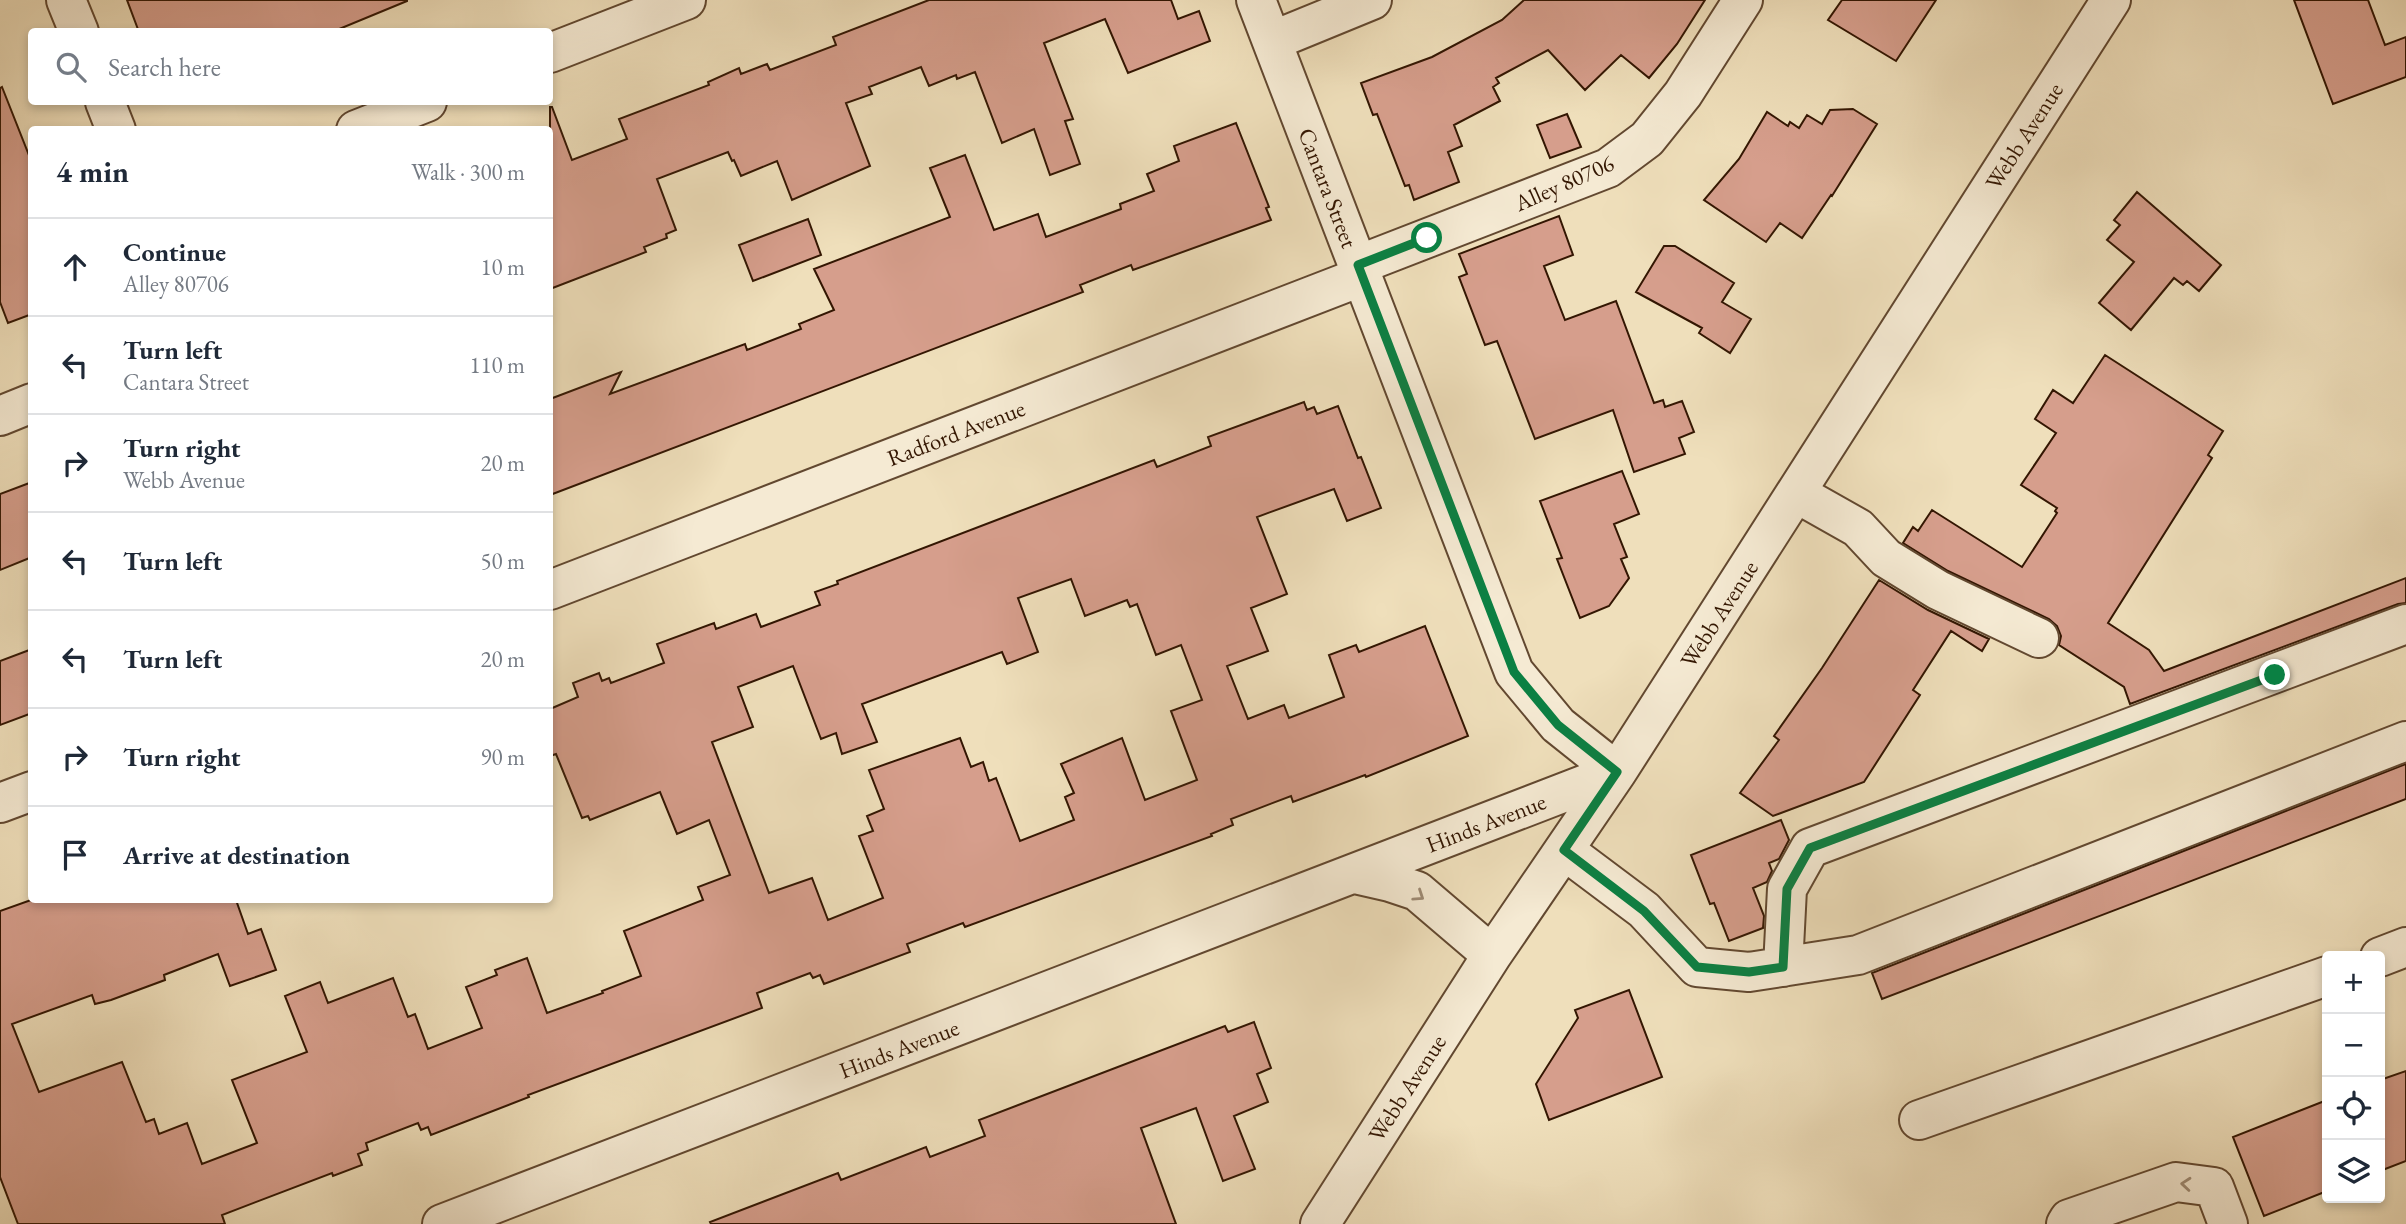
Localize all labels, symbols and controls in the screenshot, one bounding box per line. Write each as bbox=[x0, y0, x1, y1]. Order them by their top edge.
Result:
search box bbox=[28, 28, 553, 105]
icon: search bbox=[52, 48, 90, 86]
text: Search here bbox=[108, 50, 221, 84]
street label: Webb Avenue bbox=[1978, 77, 2070, 195]
street label: Cantara Street bbox=[1291, 124, 1365, 253]
street label: Alley 80706 bbox=[1509, 148, 1618, 219]
text: 4 min bbox=[56, 152, 129, 191]
text: Walk · 300 m bbox=[411, 157, 525, 187]
route start bbox=[1411, 222, 1442, 253]
text: Continue bbox=[123, 235, 226, 269]
icon: ahead bbox=[56, 248, 94, 286]
text: 10 m bbox=[480, 252, 525, 282]
text: Alley 80706 bbox=[123, 269, 229, 299]
text: Turn left bbox=[123, 333, 222, 367]
icon: left bbox=[56, 346, 94, 384]
text: 110 m bbox=[469, 350, 525, 380]
text: Cantara Street bbox=[123, 367, 249, 397]
street label: Radford Avenue bbox=[883, 393, 1029, 473]
text: Turn right bbox=[123, 431, 241, 465]
icon: right bbox=[56, 444, 94, 482]
text: 20 m bbox=[480, 448, 525, 478]
text: Webb Avenue bbox=[123, 465, 245, 495]
icon: left bbox=[56, 542, 94, 580]
text: Turn left bbox=[123, 544, 222, 578]
text: 50 m bbox=[480, 546, 525, 576]
street label: Webb Avenue bbox=[1673, 555, 1765, 673]
icon: left bbox=[56, 640, 94, 678]
text: Turn left bbox=[123, 642, 222, 676]
text: 20 m bbox=[480, 644, 525, 674]
route end bbox=[2259, 659, 2290, 690]
icon: right bbox=[56, 738, 94, 776]
text: Turn right bbox=[123, 740, 241, 774]
text: 90 m bbox=[480, 742, 525, 772]
street label: Hinds Avenue bbox=[1422, 786, 1550, 860]
icon: arrive bbox=[56, 836, 94, 874]
text: Arrive at destination bbox=[123, 838, 350, 872]
one-way arrow bbox=[1411, 887, 1424, 900]
map controls bbox=[2322, 951, 2385, 1203]
button: + bbox=[2322, 951, 2385, 1014]
street label: Hinds Avenue bbox=[835, 1012, 963, 1086]
button: − bbox=[2322, 1014, 2385, 1077]
street label: Webb Avenue bbox=[1361, 1029, 1453, 1147]
button: locate bbox=[2322, 1077, 2385, 1140]
button: layers bbox=[2322, 1140, 2385, 1203]
one-way arrow bbox=[2180, 1177, 2191, 1192]

